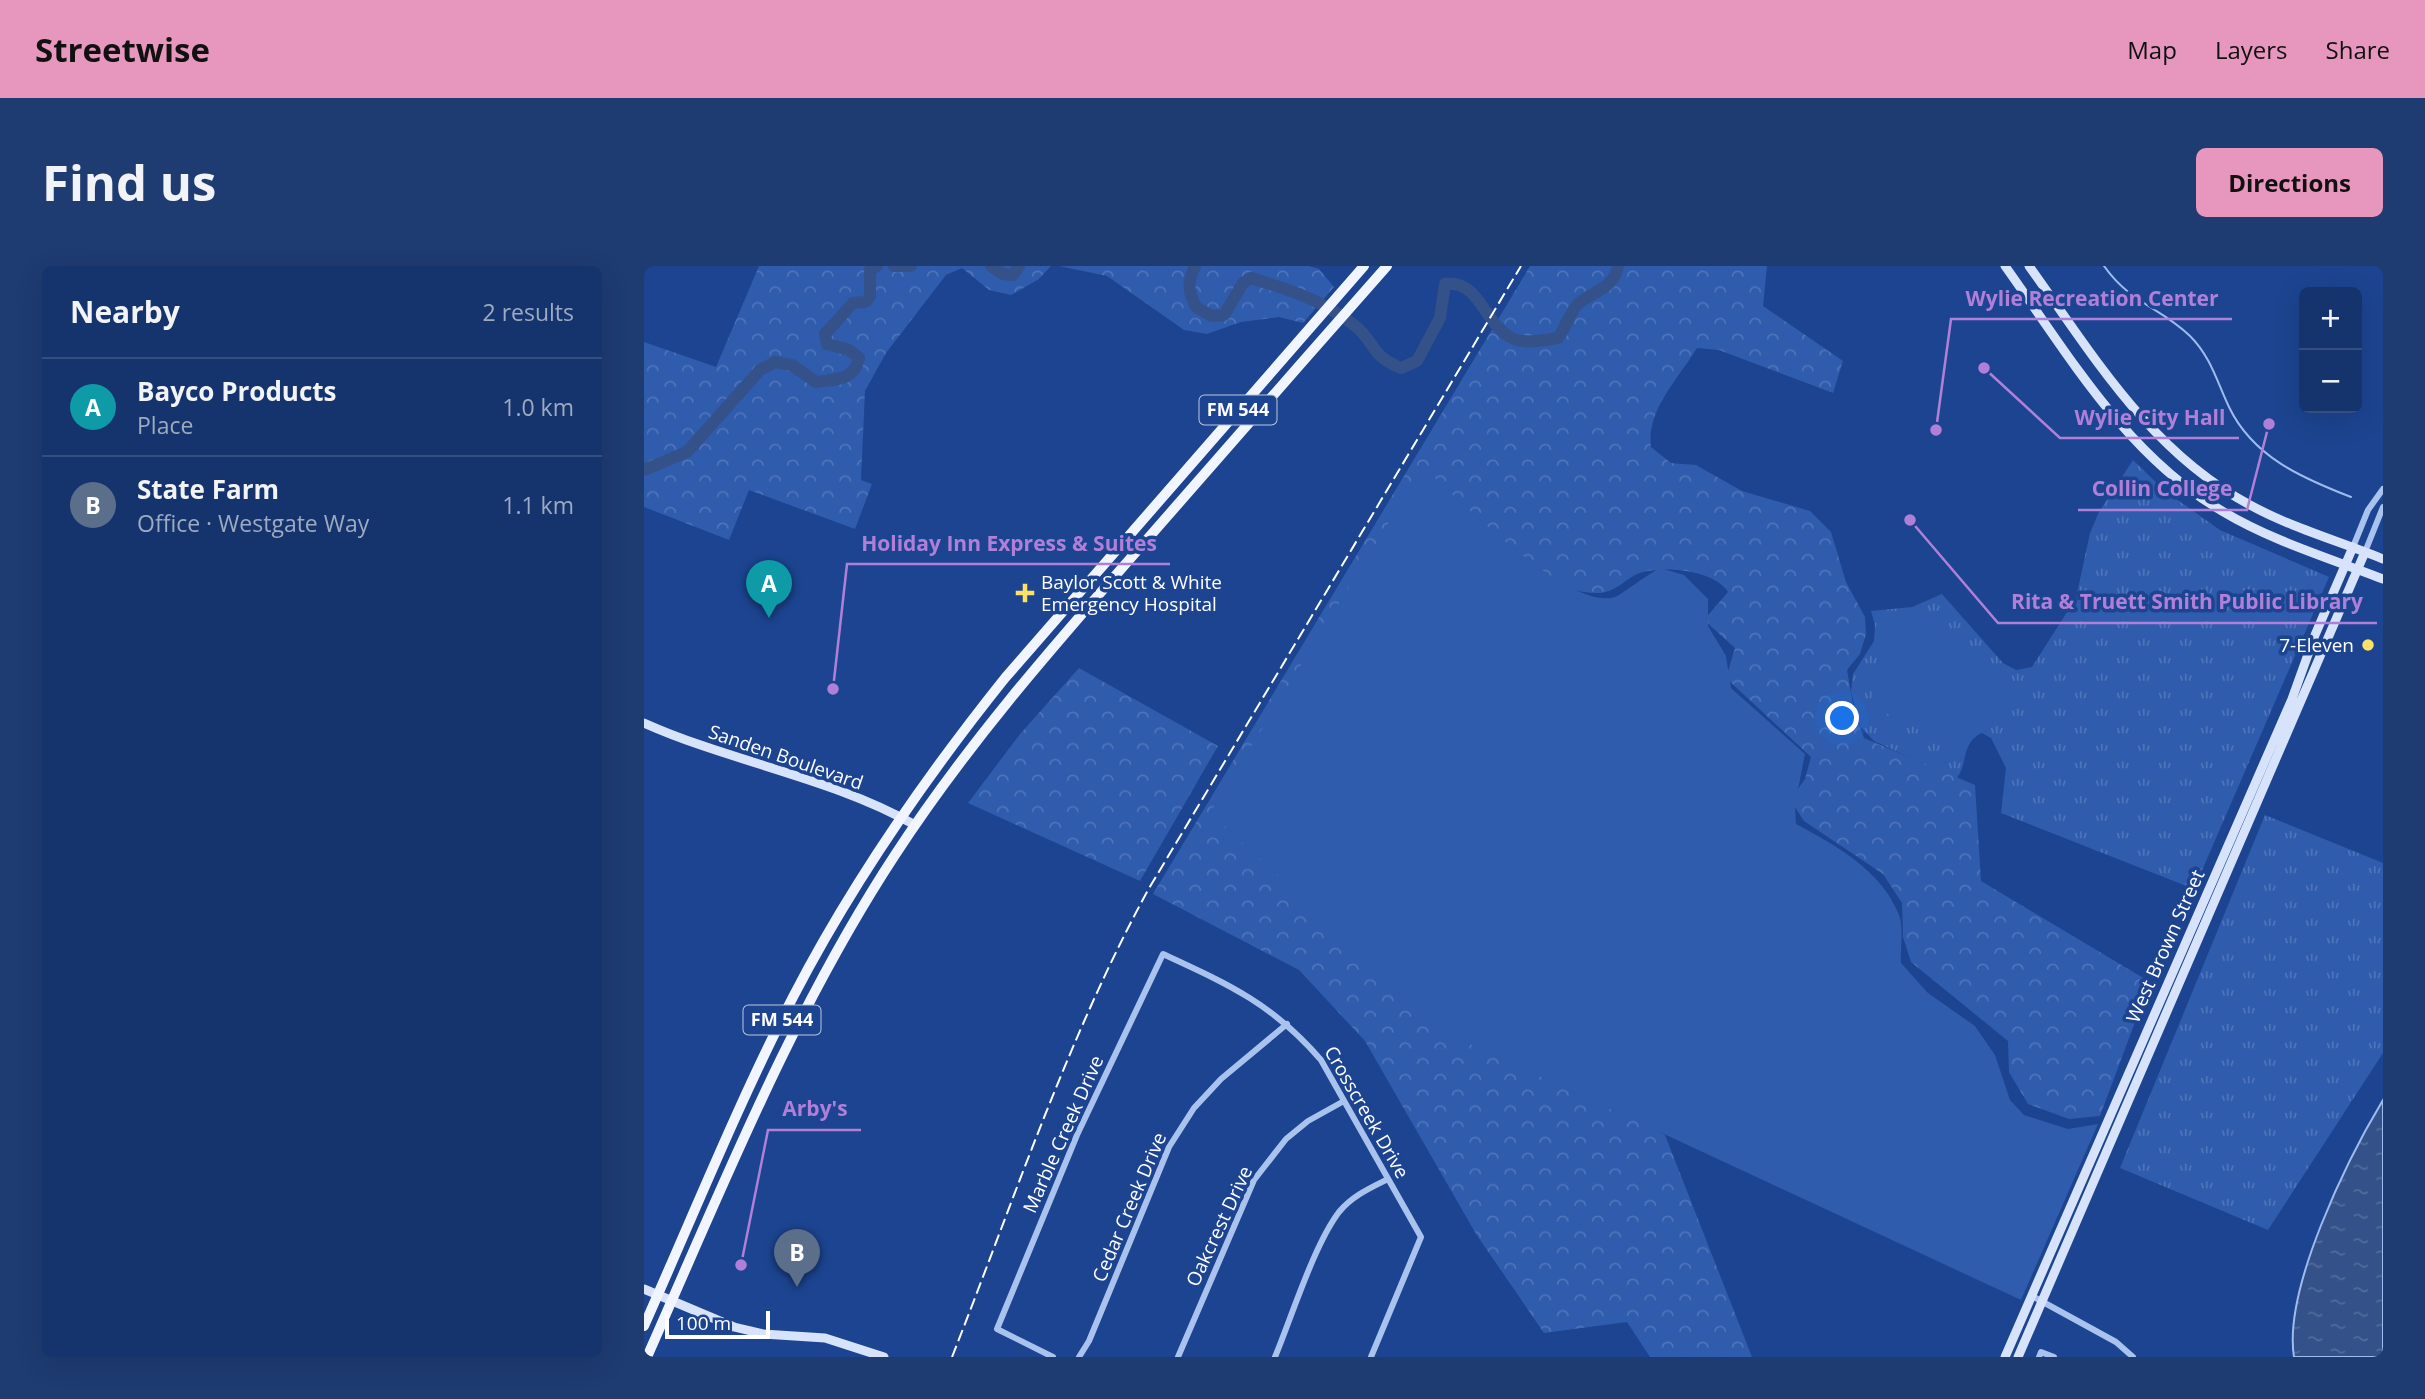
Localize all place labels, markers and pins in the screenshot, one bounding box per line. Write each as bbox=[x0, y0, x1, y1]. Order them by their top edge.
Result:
callout: Wylie Recreation Center bbox=[1951, 277, 2232, 319]
callout: Wylie City Hall bbox=[2060, 396, 2239, 438]
callout: Collin College bbox=[2078, 468, 2247, 510]
callout: Holiday Inn Express & Suites bbox=[847, 522, 1170, 564]
pin: A bbox=[746, 560, 792, 618]
place label: Baylor Scott & White Emergency Hospital bbox=[1041, 569, 1222, 617]
callout: Rita & Truett Smith Public Library bbox=[1998, 581, 2377, 623]
marker: Baylor Scott & White Emergency Hospital bbox=[1015, 583, 1035, 603]
place label: 7-Eleven bbox=[2279, 632, 2354, 658]
marker: 7-Eleven bbox=[2360, 637, 2376, 653]
callout: Arby's bbox=[768, 1088, 861, 1130]
pin: B bbox=[774, 1229, 820, 1287]

